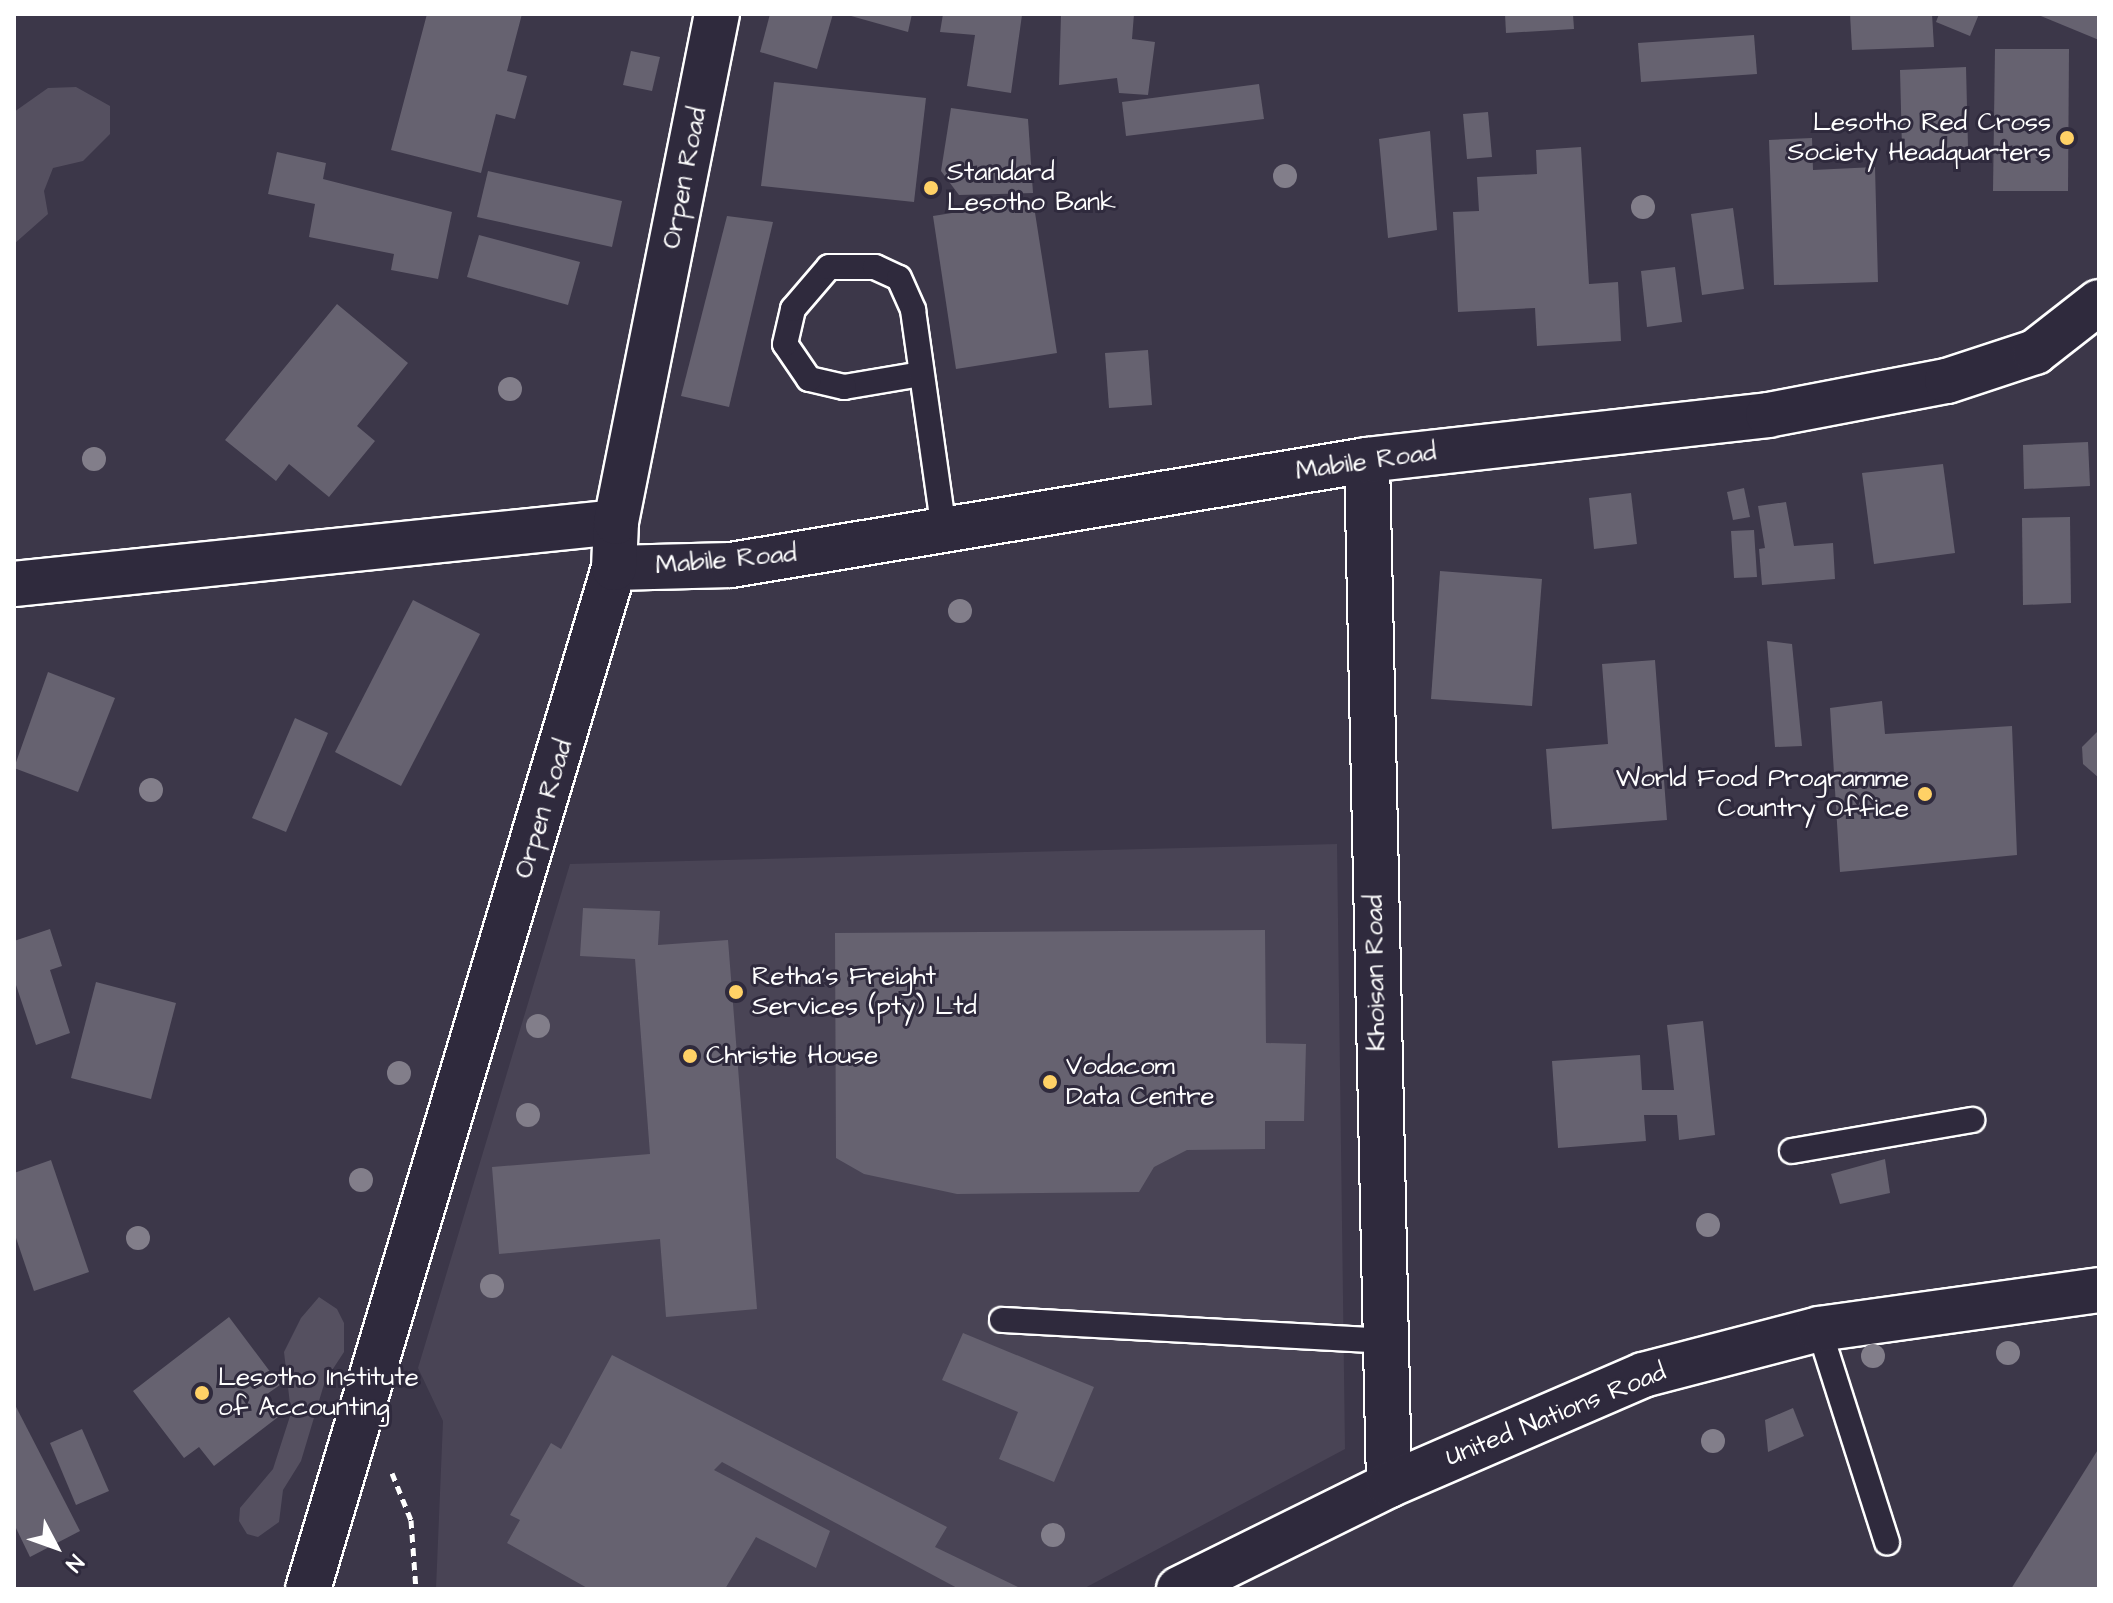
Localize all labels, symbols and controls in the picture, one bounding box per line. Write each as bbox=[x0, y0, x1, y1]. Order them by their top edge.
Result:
street label: Orpen Road bbox=[656, 105, 714, 251]
place label: Lesotho Red Cross Society Headquarters bbox=[1788, 107, 2051, 168]
marker: Lesotho Red Cross Society Headquarters bbox=[2058, 129, 2076, 147]
place label: Standard Lesotho Bank bbox=[947, 157, 1116, 218]
marker: Standard Lesotho Bank bbox=[922, 179, 940, 197]
street label: Mabile Road bbox=[1294, 437, 1438, 487]
street label: Mabile Road bbox=[654, 538, 798, 582]
street label: Orpen Road bbox=[508, 736, 580, 882]
place label: World Food Programme Country Office bbox=[1616, 763, 1909, 824]
marker: World Food Programme Country Office bbox=[1916, 785, 1934, 803]
street label: Khoisan Road bbox=[1359, 894, 1393, 1052]
place label: Retha's Freight Services (pty) Ltd bbox=[752, 961, 977, 1022]
marker: Retha's Freight Services (pty) Ltd bbox=[727, 983, 745, 1001]
place label: Christie House bbox=[706, 1040, 878, 1072]
marker: Christie House bbox=[681, 1047, 699, 1065]
place label: Vodacom Data Centre bbox=[1066, 1051, 1215, 1112]
marker: Vodacom Data Centre bbox=[1041, 1073, 1059, 1091]
street label: United Nations Road bbox=[1441, 1357, 1671, 1473]
place label: Lesotho Institute of Accounting bbox=[218, 1362, 419, 1424]
marker: Lesotho Institute of Accounting bbox=[193, 1384, 211, 1402]
north arrow bbox=[16, 1507, 96, 1587]
text: N bbox=[58, 1548, 91, 1578]

